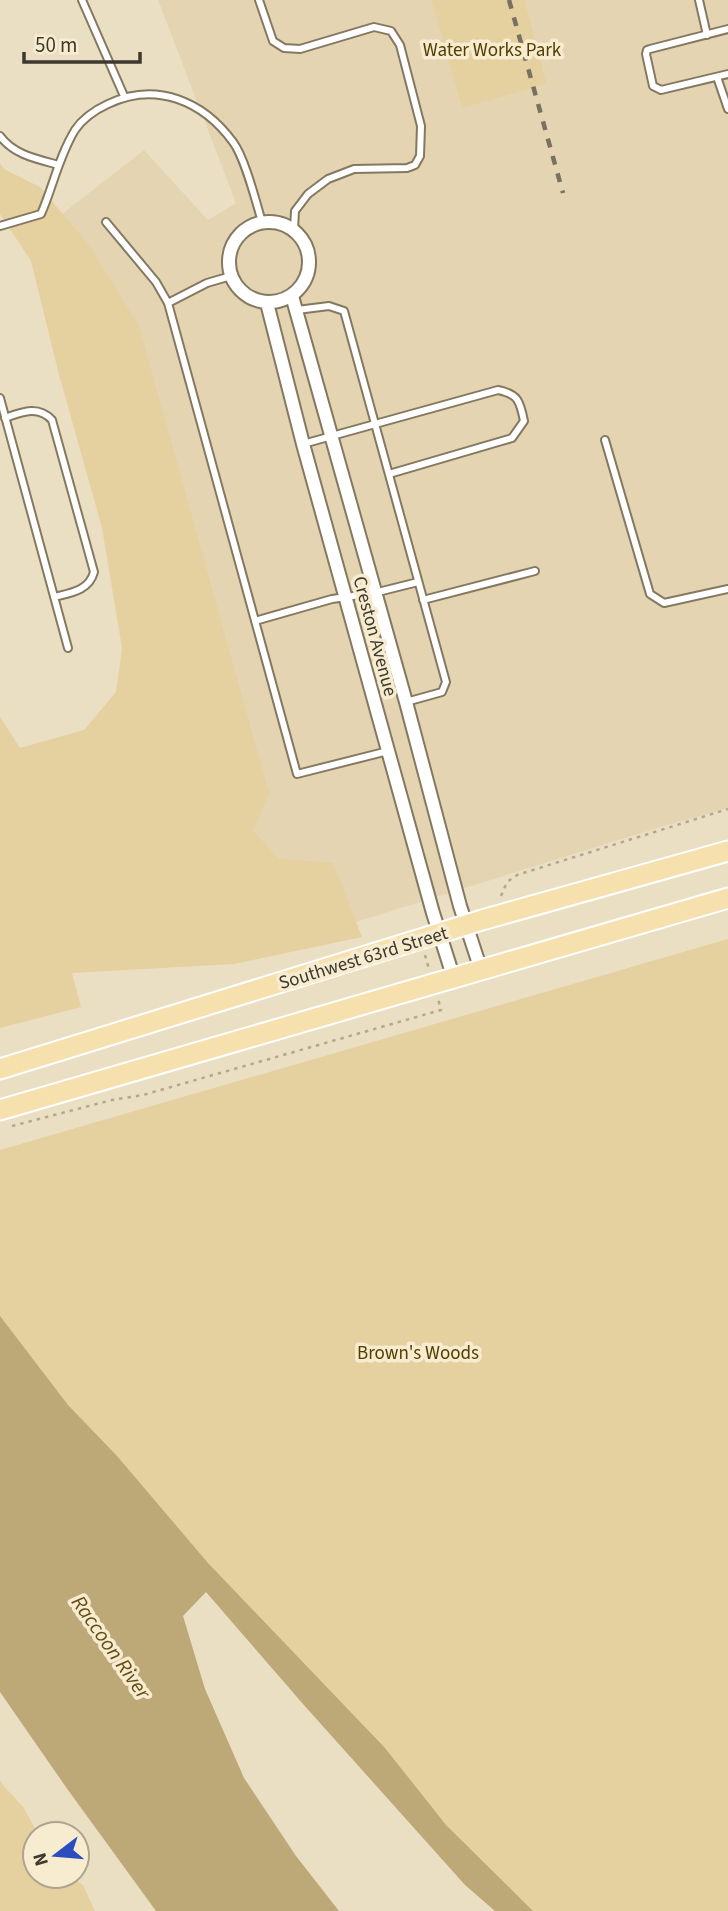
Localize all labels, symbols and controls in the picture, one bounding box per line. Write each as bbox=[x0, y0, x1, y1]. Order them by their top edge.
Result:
scale bar bbox=[24, 21, 140, 65]
text: 50 m bbox=[35, 30, 77, 60]
park label: Water Works Park bbox=[423, 37, 562, 64]
street label: Creston Avenue bbox=[346, 573, 404, 700]
street label: Southwest 63rd Street bbox=[276, 920, 452, 997]
park label: Brown's Woods bbox=[357, 1340, 479, 1367]
water label: Raccoon River bbox=[64, 1589, 158, 1706]
north arrow bbox=[21, 1820, 91, 1890]
text: N bbox=[26, 1849, 56, 1869]

